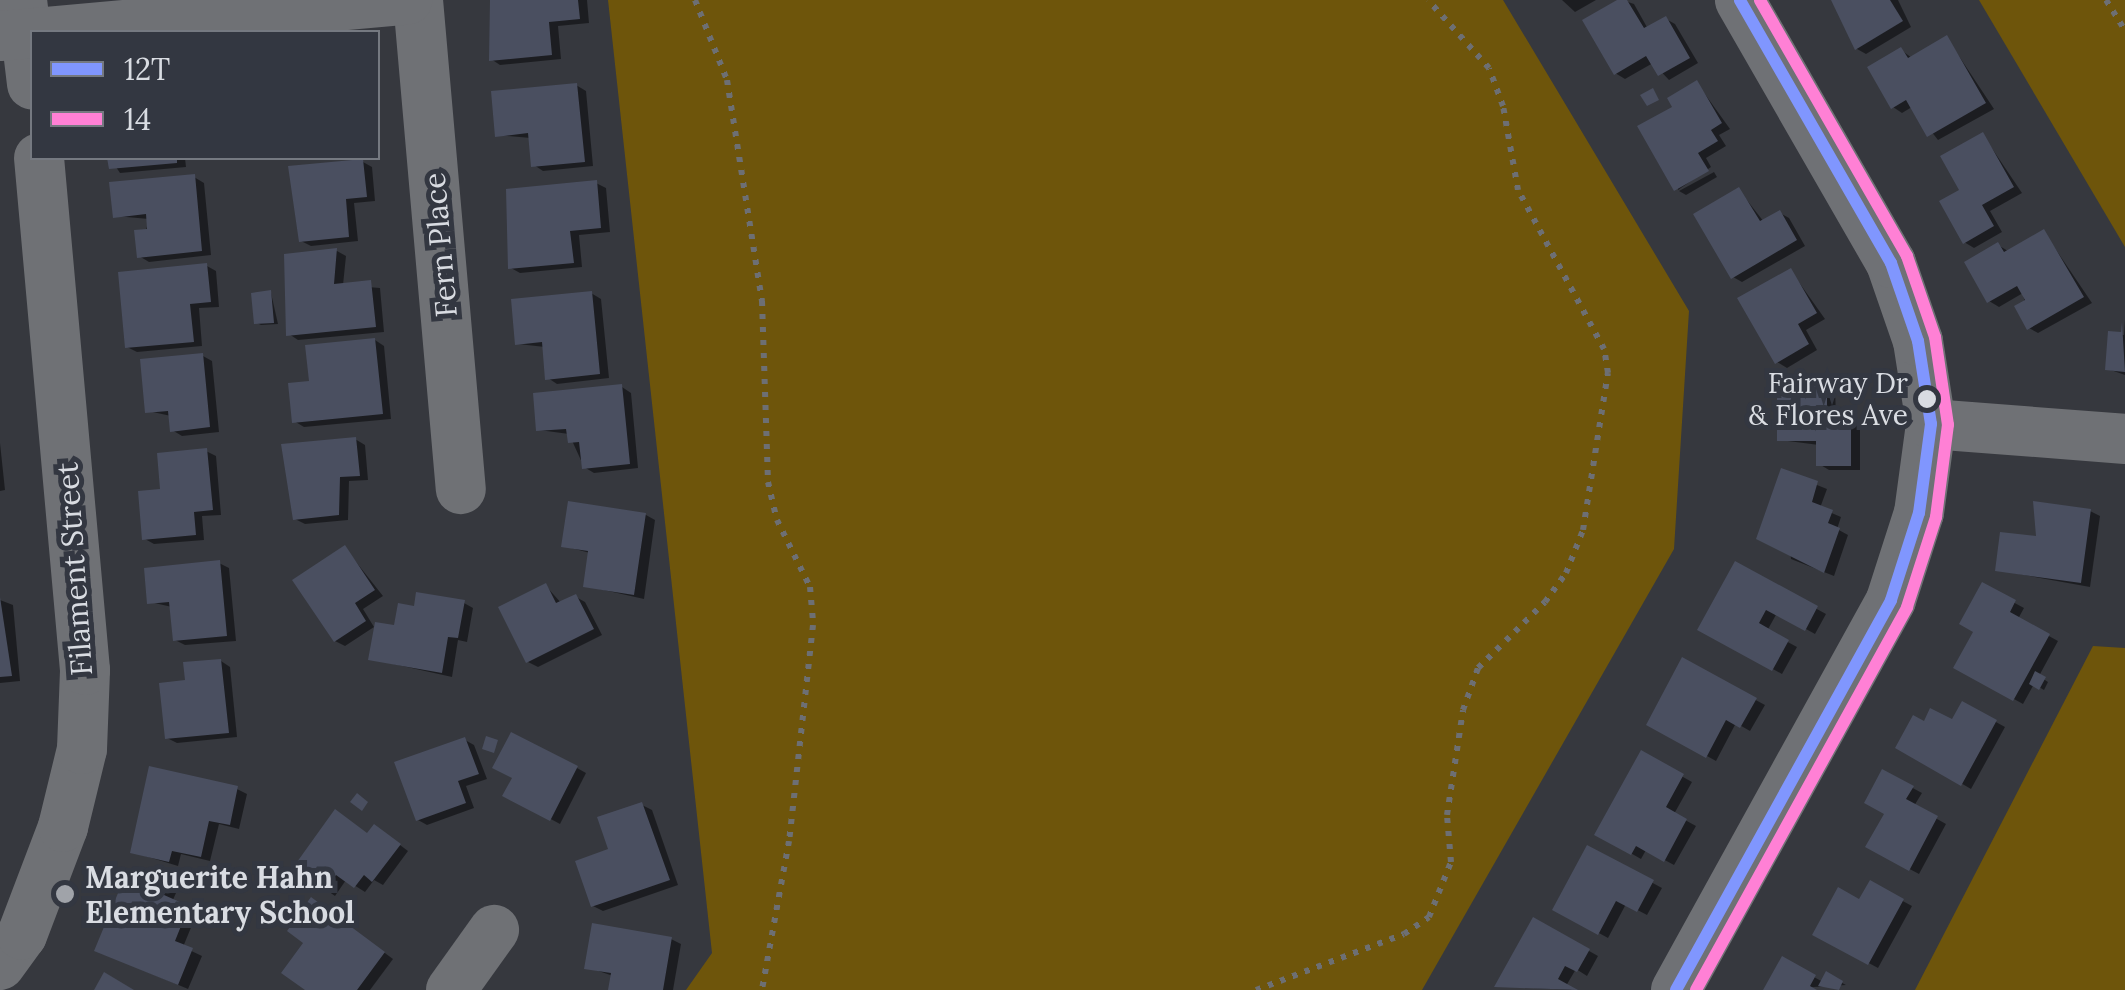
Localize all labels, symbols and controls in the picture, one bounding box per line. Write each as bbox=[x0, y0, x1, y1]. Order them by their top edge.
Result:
legend bbox=[30, 30, 380, 160]
text: 12T bbox=[124, 50, 170, 88]
text: 14 bbox=[124, 100, 151, 138]
street label: Fern Place bbox=[416, 171, 464, 319]
place label: Fairway Dr & Flores Ave bbox=[1748, 366, 1908, 432]
marker: Fairway Dr & Flores Ave bbox=[1917, 389, 1937, 409]
street label: Filament Street bbox=[49, 461, 99, 677]
place label: Marguerite Hahn Elementary School bbox=[85, 859, 355, 930]
marker: Marguerite Hahn Elementary School bbox=[54, 883, 76, 905]

